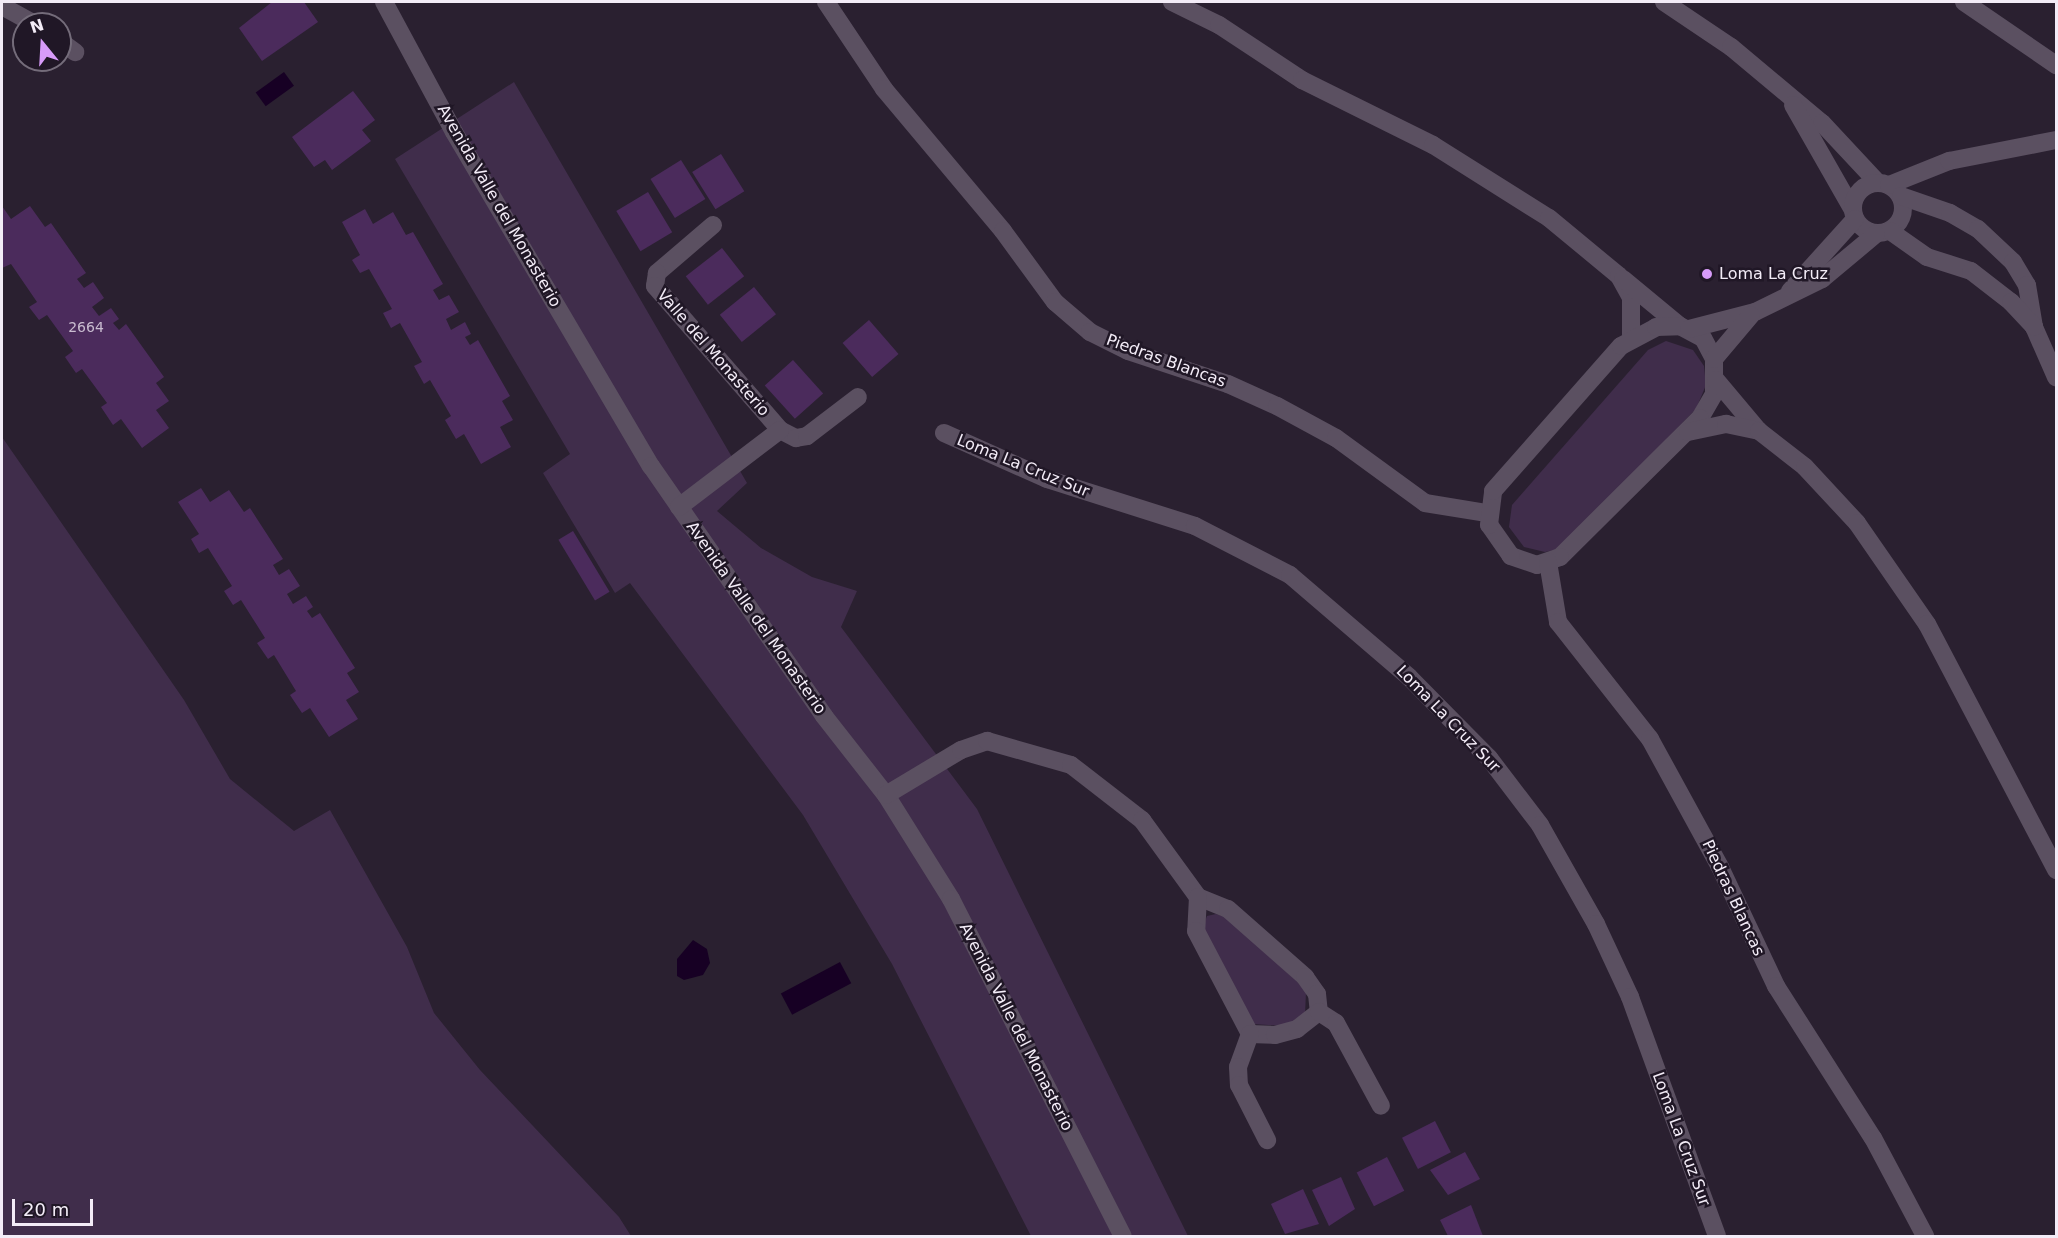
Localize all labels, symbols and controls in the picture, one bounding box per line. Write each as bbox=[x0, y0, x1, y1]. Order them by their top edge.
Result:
north arrow bbox=[12, 12, 72, 72]
text: N bbox=[28, 15, 46, 37]
street label: Avenida Valle del Monasterio bbox=[433, 101, 565, 311]
place label: Loma La Cruz bbox=[1719, 264, 1828, 284]
marker: Loma La Cruz bbox=[1700, 267, 1714, 281]
street label: Valle del Monasterio bbox=[653, 286, 773, 420]
house number: 2664 bbox=[68, 319, 104, 335]
street label: Piedras Blancas bbox=[1104, 330, 1228, 392]
street label: Loma La Cruz Sur bbox=[954, 431, 1092, 501]
street label: Avenida Valle del Monasterio bbox=[682, 518, 830, 718]
street label: Loma La Cruz Sur bbox=[1392, 662, 1504, 776]
street label: Piedras Blancas bbox=[1698, 837, 1768, 959]
street label: Avenida Valle del Monasterio bbox=[955, 920, 1077, 1134]
street label: Loma La Cruz Sur bbox=[1648, 1069, 1714, 1209]
scale bar bbox=[15, 1187, 96, 1225]
text: 20 m bbox=[23, 1199, 69, 1220]

